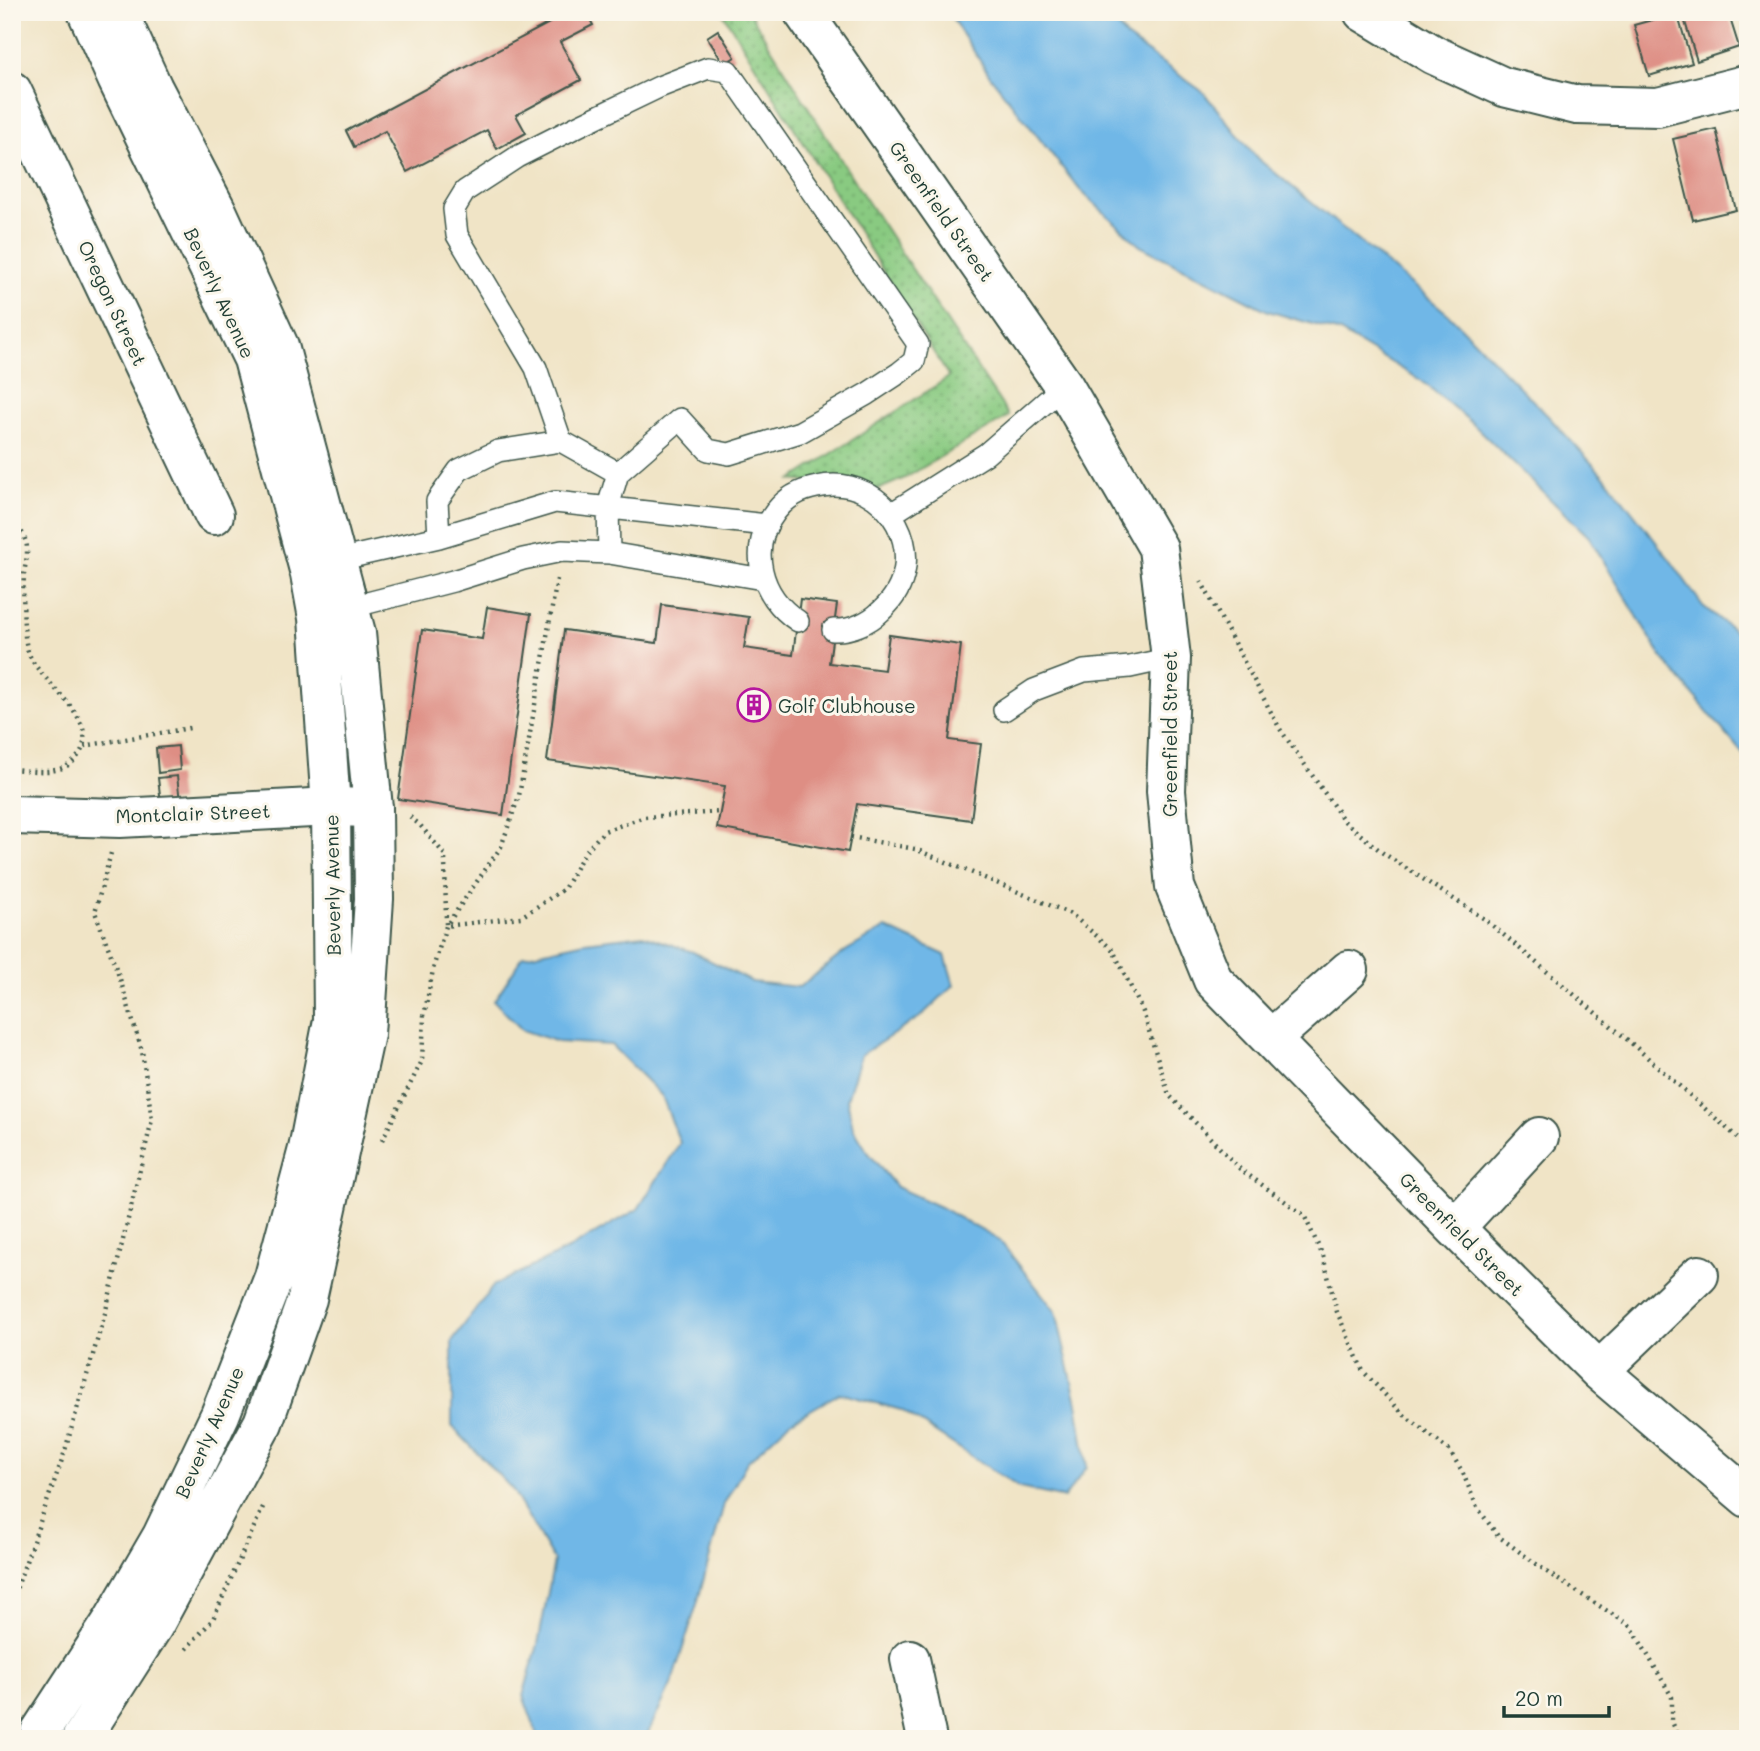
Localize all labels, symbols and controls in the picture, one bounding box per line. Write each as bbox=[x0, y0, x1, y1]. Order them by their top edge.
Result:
street label: Greenfield Street bbox=[884, 136, 1000, 286]
street label: Beverly Avenue bbox=[179, 224, 261, 362]
street label: Oregon Street bbox=[73, 236, 153, 370]
street label: Greenfield Street bbox=[1157, 651, 1182, 817]
building icon: Golf Clubhouse bbox=[735, 686, 773, 724]
place label: Golf Clubhouse bbox=[778, 693, 916, 718]
street label: Montclair Street bbox=[115, 798, 271, 828]
street label: Beverly Avenue bbox=[318, 814, 346, 956]
street label: Greenfield Street bbox=[1394, 1166, 1530, 1302]
street label: Beverly Avenue bbox=[169, 1362, 249, 1502]
scale bar bbox=[1504, 1674, 1610, 1718]
text: 20 m bbox=[1515, 1684, 1563, 1711]

